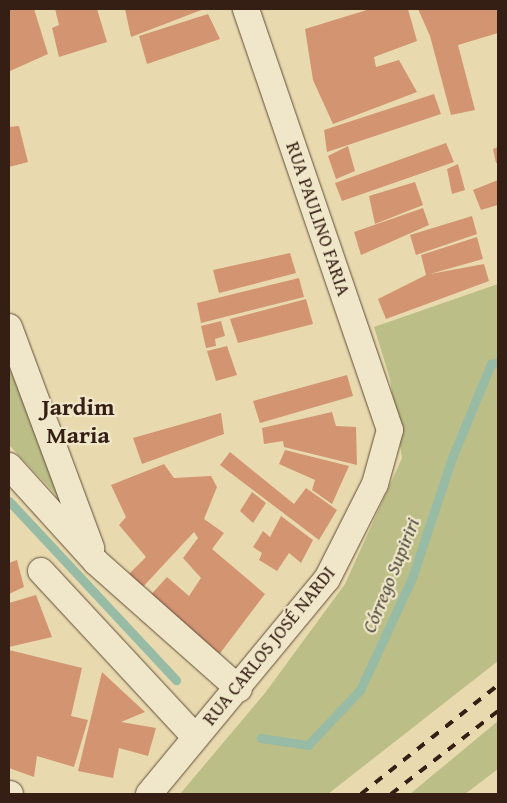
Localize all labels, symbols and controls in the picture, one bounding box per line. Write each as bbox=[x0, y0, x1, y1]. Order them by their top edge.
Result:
street label: RUA PAULINO FARIA bbox=[281, 139, 355, 299]
district label: Jardim Maria bbox=[41, 393, 115, 449]
water label: Córrego Supiriri bbox=[356, 514, 424, 636]
street label: RUA CARLOS JOSÉ NARDI bbox=[198, 562, 340, 730]

